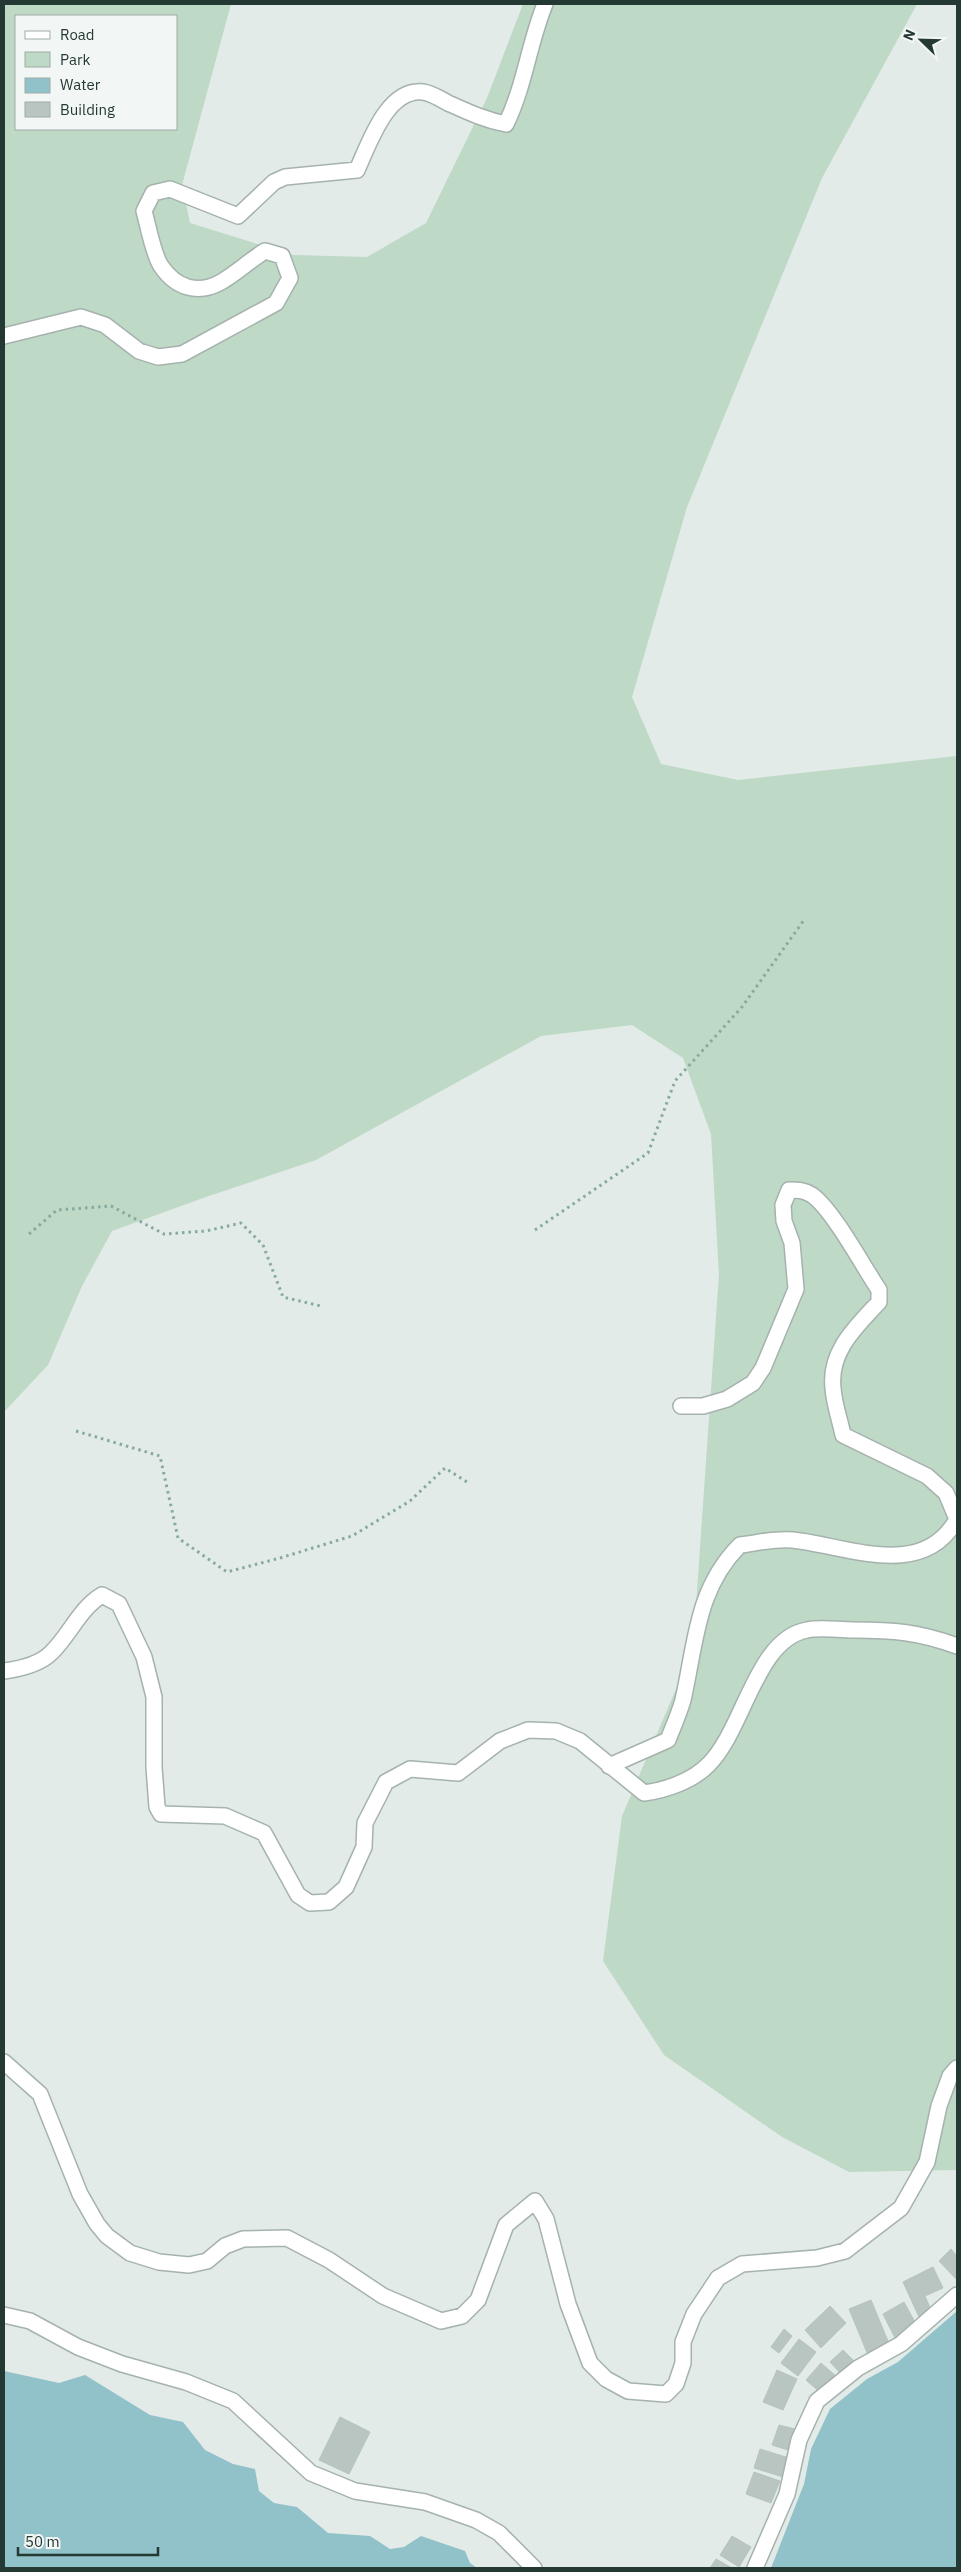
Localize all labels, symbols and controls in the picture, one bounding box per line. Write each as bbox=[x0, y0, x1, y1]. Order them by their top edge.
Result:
legend bbox=[15, 15, 178, 130]
north arrow bbox=[896, 15, 946, 65]
text: Road bbox=[60, 25, 95, 44]
text: N bbox=[899, 27, 919, 43]
text: Park bbox=[60, 50, 90, 69]
text: Water bbox=[60, 75, 101, 94]
text: Building bbox=[60, 100, 115, 119]
scale bar bbox=[18, 2524, 158, 2556]
text: 50 m bbox=[25, 2532, 60, 2551]

